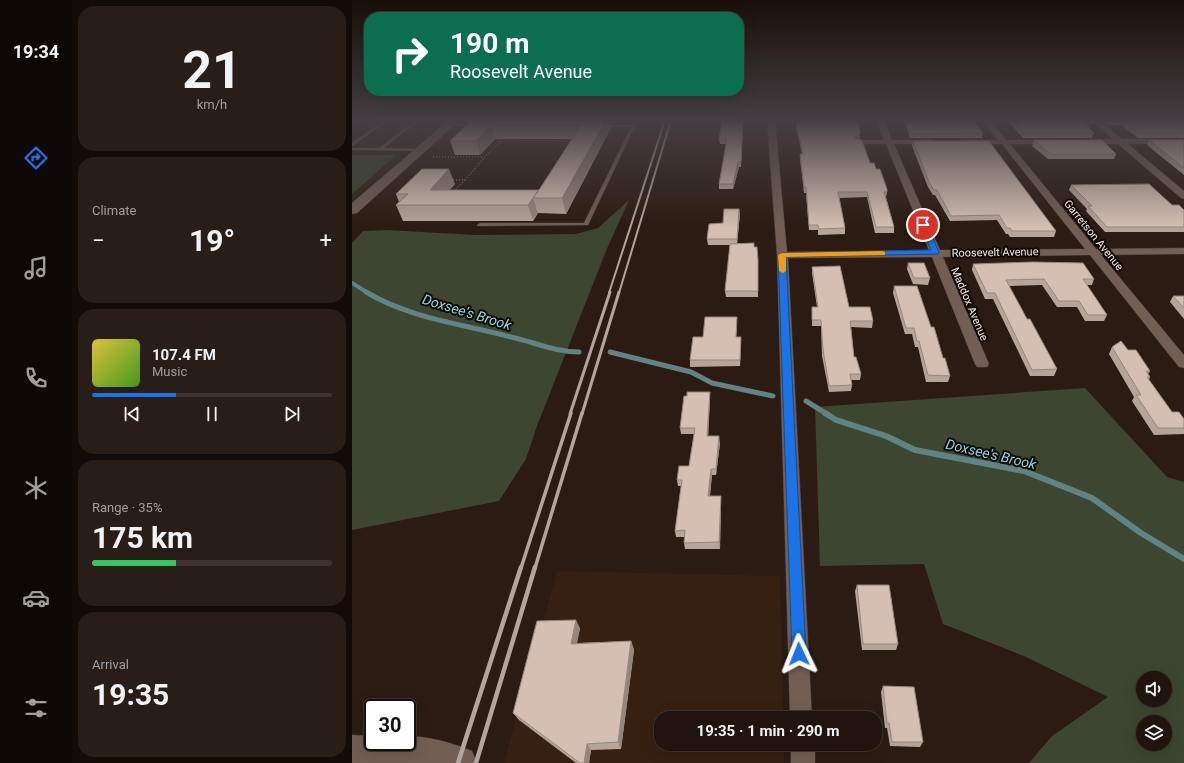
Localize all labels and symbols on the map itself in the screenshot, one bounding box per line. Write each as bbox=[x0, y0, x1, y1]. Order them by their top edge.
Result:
street label: Garretson Avenue bbox=[1061, 197, 1126, 273]
pin bbox=[906, 208, 940, 242]
street label: Roosevelt Avenue bbox=[951, 245, 1039, 260]
street label: Maddox Avenue bbox=[948, 266, 991, 343]
water label: Doxsee's Brook bbox=[421, 291, 514, 333]
water label: Doxsee's Brook bbox=[944, 436, 1039, 472]
position arrow bbox=[778, 633, 820, 675]
speed limit sign: 30 bbox=[364, 699, 416, 751]

